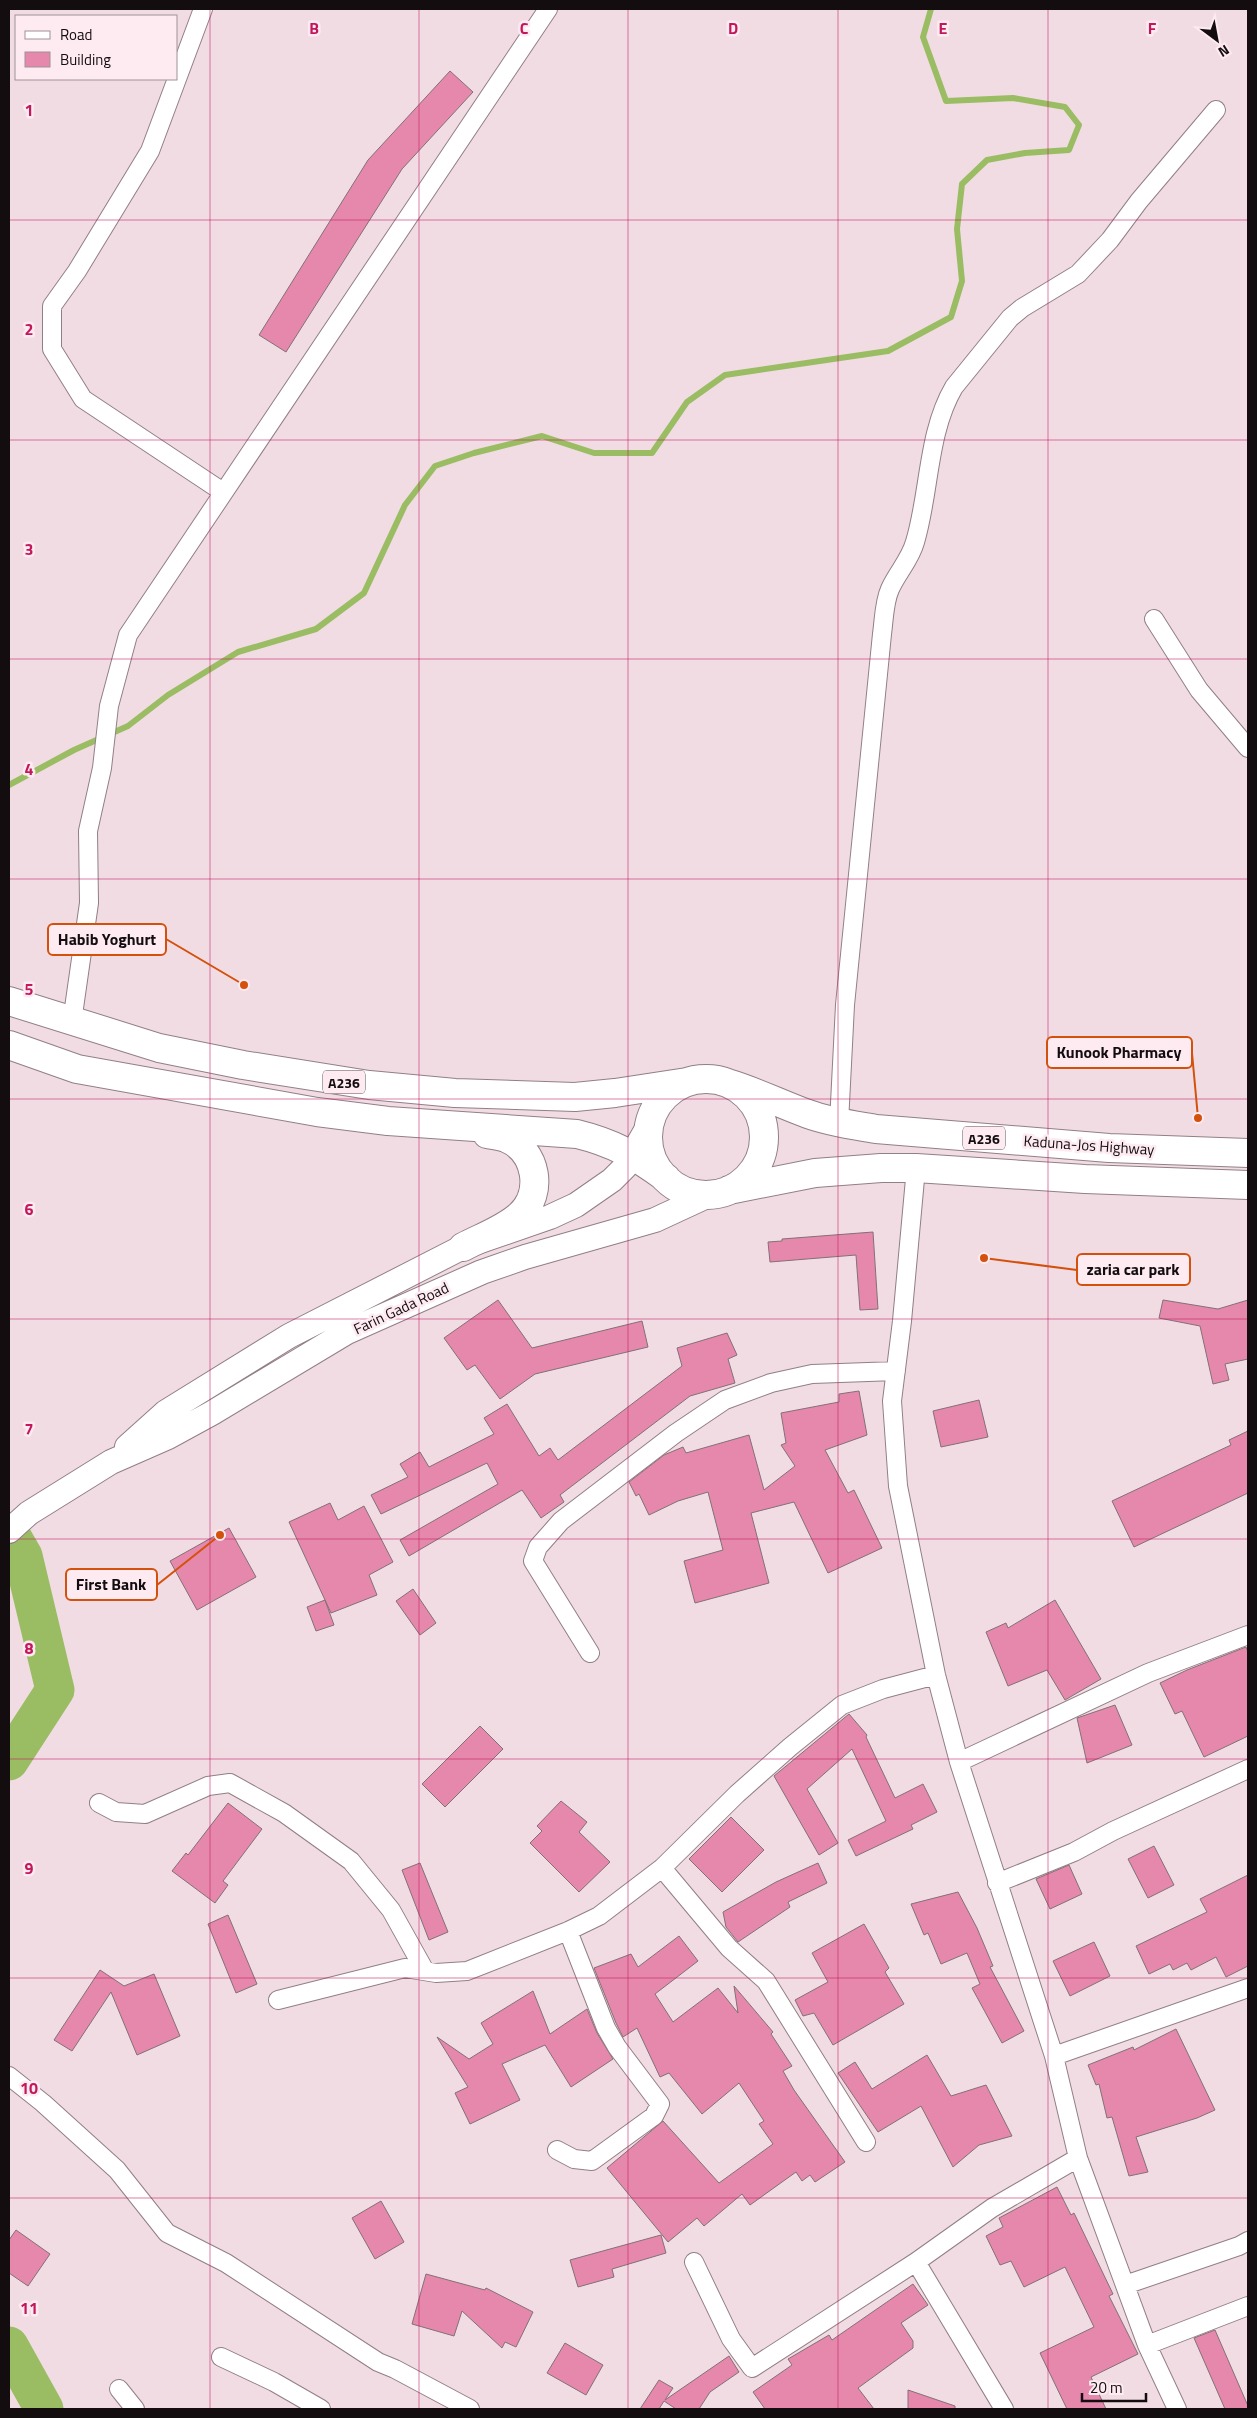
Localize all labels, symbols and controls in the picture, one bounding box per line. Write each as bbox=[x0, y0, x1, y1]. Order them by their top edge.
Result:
legend bbox=[15, 15, 178, 80]
north arrow bbox=[1192, 15, 1242, 65]
text: B bbox=[309, 16, 319, 40]
text: C bbox=[520, 16, 529, 40]
text: D bbox=[728, 16, 738, 40]
text: E bbox=[939, 16, 948, 40]
text: F bbox=[1148, 16, 1157, 40]
text: Road bbox=[60, 23, 92, 46]
text: N bbox=[1214, 40, 1234, 63]
text: Building bbox=[60, 48, 111, 71]
text: 1 bbox=[25, 98, 33, 122]
text: 2 bbox=[25, 317, 33, 341]
text: 3 bbox=[25, 537, 33, 561]
text: 4 bbox=[25, 757, 34, 781]
callout: Habib Yoghurt bbox=[48, 924, 166, 955]
text: Habib Yoghurt bbox=[58, 927, 156, 951]
text: 5 bbox=[25, 977, 34, 1001]
callout: Kunook Pharmacy bbox=[1047, 1037, 1192, 1068]
text: Kunook Pharmacy bbox=[1057, 1040, 1181, 1064]
road number: A236 bbox=[323, 1070, 365, 1094]
road number: A236 bbox=[963, 1126, 1005, 1150]
street label: Kaduna-Jos Highway bbox=[1023, 1129, 1155, 1161]
text: 6 bbox=[25, 1197, 34, 1221]
callout: zaria car park bbox=[1077, 1254, 1190, 1285]
text: zaria car park bbox=[1086, 1257, 1180, 1281]
street label: Farin Gada Road bbox=[350, 1276, 452, 1340]
text: 7 bbox=[25, 1417, 33, 1441]
callout: First Bank bbox=[66, 1569, 157, 1600]
text: First Bank bbox=[76, 1572, 147, 1596]
text: 8 bbox=[25, 1636, 34, 1660]
text: 9 bbox=[25, 1856, 34, 1880]
text: 10 bbox=[20, 2076, 38, 2100]
text: 11 bbox=[20, 2296, 38, 2320]
scale bar bbox=[1082, 2370, 1146, 2402]
text: 20 m bbox=[1090, 2376, 1123, 2399]

